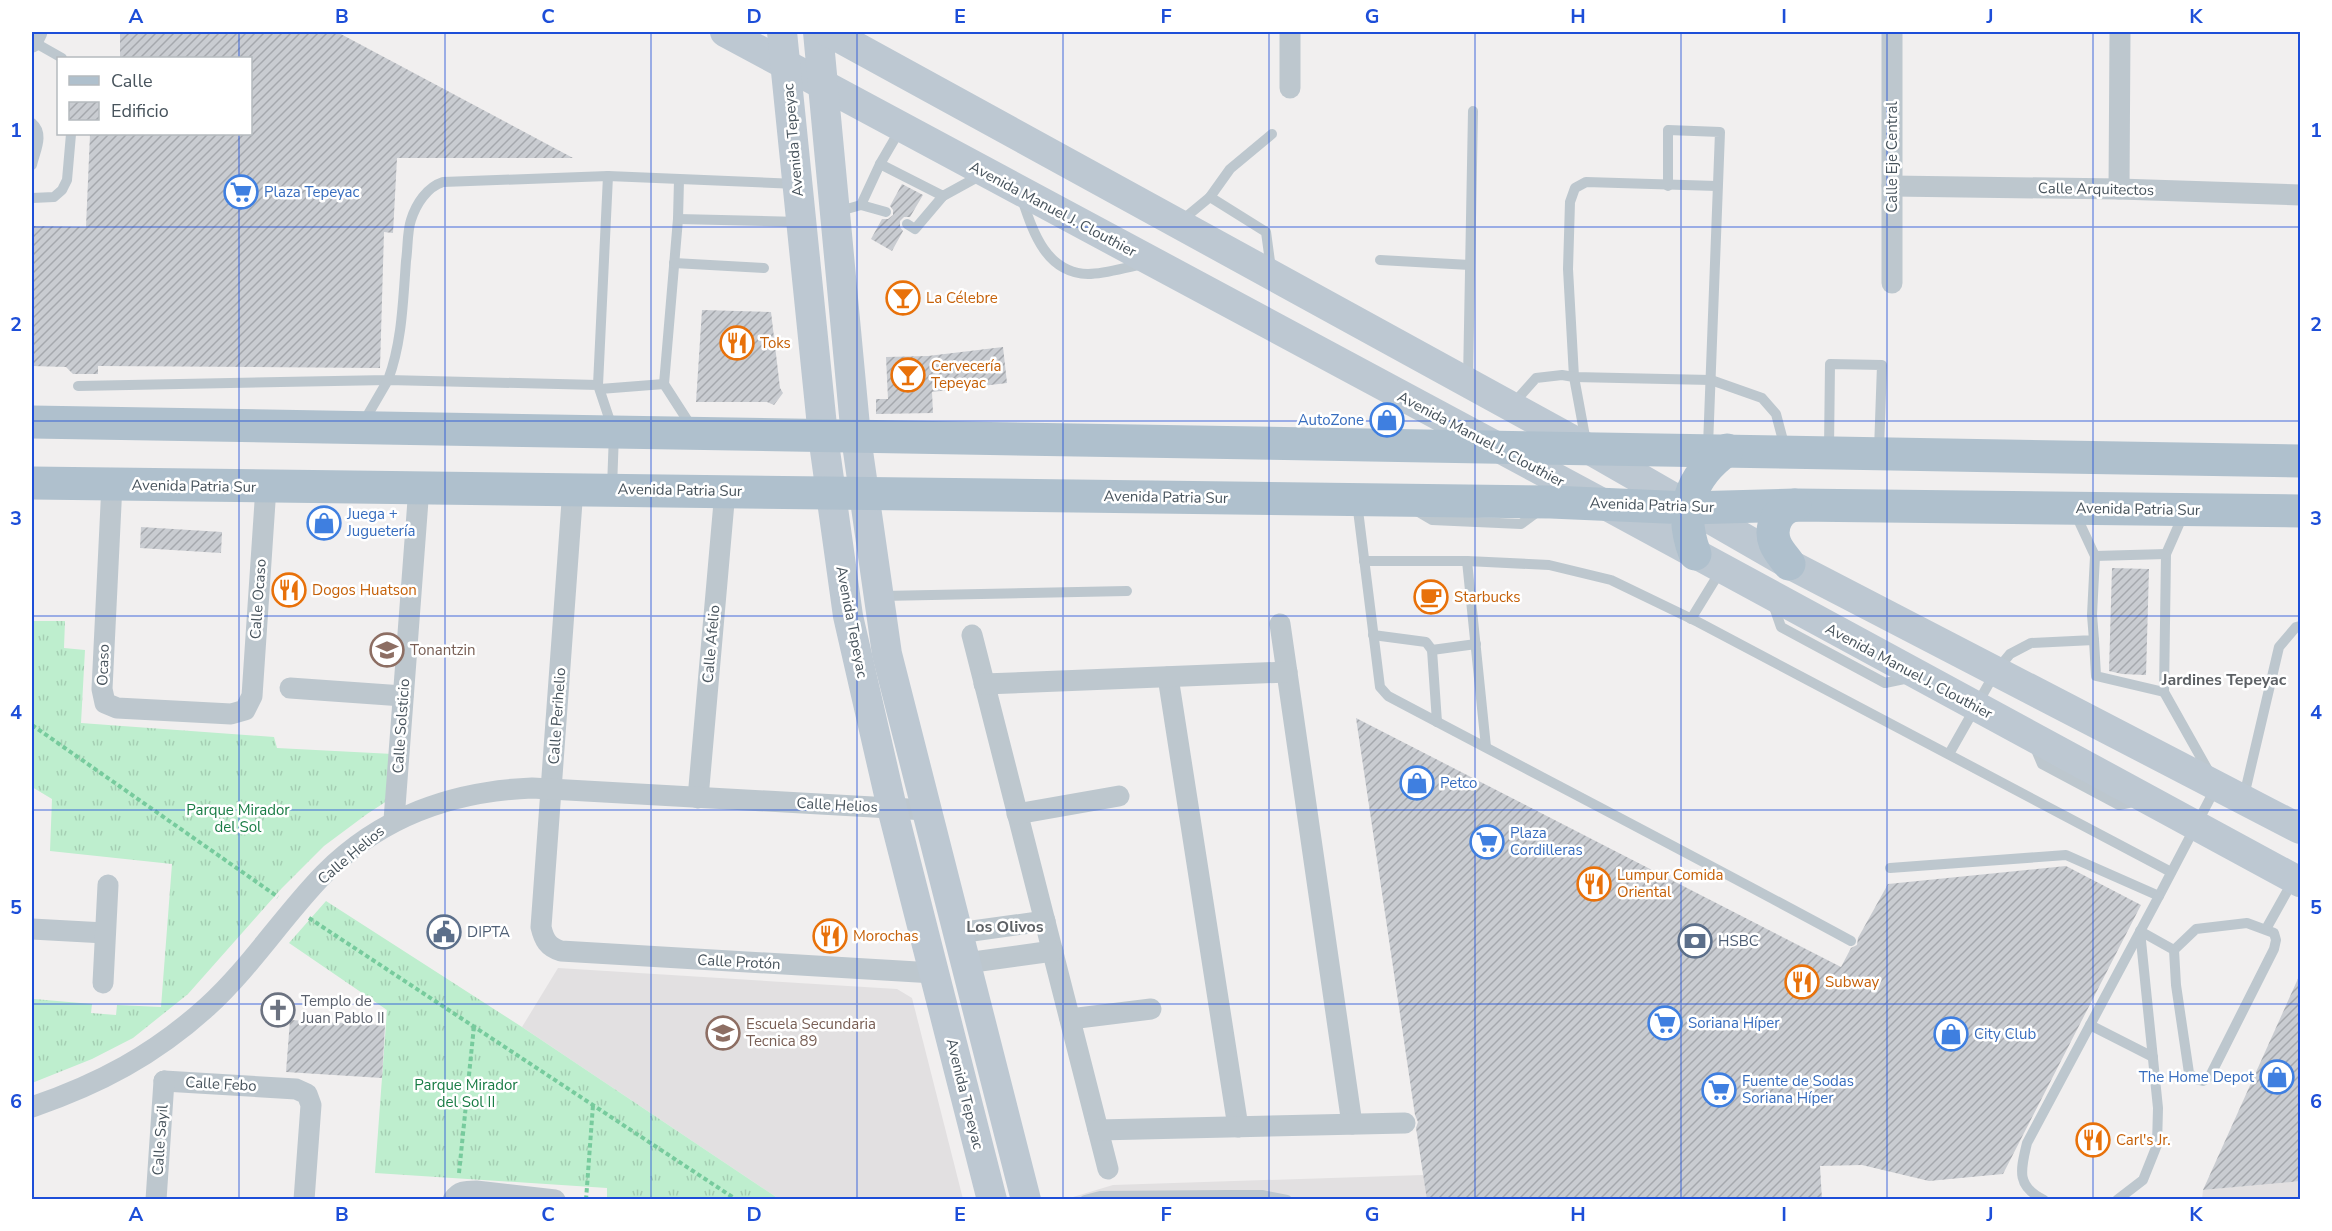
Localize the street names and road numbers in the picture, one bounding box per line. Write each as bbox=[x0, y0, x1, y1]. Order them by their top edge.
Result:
street label: Avenida Tepeyac bbox=[778, 82, 808, 197]
street label: Calle Eje Central bbox=[1882, 101, 1902, 213]
street label: Avenida Manuel J. Clouthier bbox=[966, 156, 1141, 262]
street label: Calle Arquitectos bbox=[2038, 178, 2154, 200]
street label: Avenida Manuel J. Clouthier bbox=[1394, 386, 1569, 492]
street label: Avenida Patria Sur bbox=[131, 475, 257, 497]
street label: Avenida Patria Sur bbox=[617, 479, 743, 501]
street label: Avenida Patria Sur bbox=[1103, 486, 1229, 508]
street label: Avenida Patria Sur bbox=[1589, 493, 1715, 517]
street label: Avenida Patria Sur bbox=[2075, 498, 2201, 520]
street label: Calle Ocaso bbox=[245, 558, 271, 640]
street label: Avenida Tepeyac bbox=[831, 564, 873, 680]
street label: Calle Afelio bbox=[698, 604, 724, 684]
street label: Avenida Manuel J. Clouthier bbox=[1822, 618, 1997, 724]
street label: Ocaso bbox=[92, 644, 114, 686]
street label: Calle Perihelio bbox=[544, 667, 570, 765]
street label: Calle Solsticio bbox=[388, 678, 414, 774]
street label: Calle Helios bbox=[796, 793, 878, 817]
street label: Calle Helios bbox=[313, 821, 389, 889]
street label: Calle Protón bbox=[697, 950, 781, 974]
street label: Avenida Tepeyac bbox=[942, 1036, 988, 1152]
street label: Calle Febo bbox=[185, 1072, 257, 1096]
street label: Calle Sayil bbox=[148, 1103, 172, 1176]

